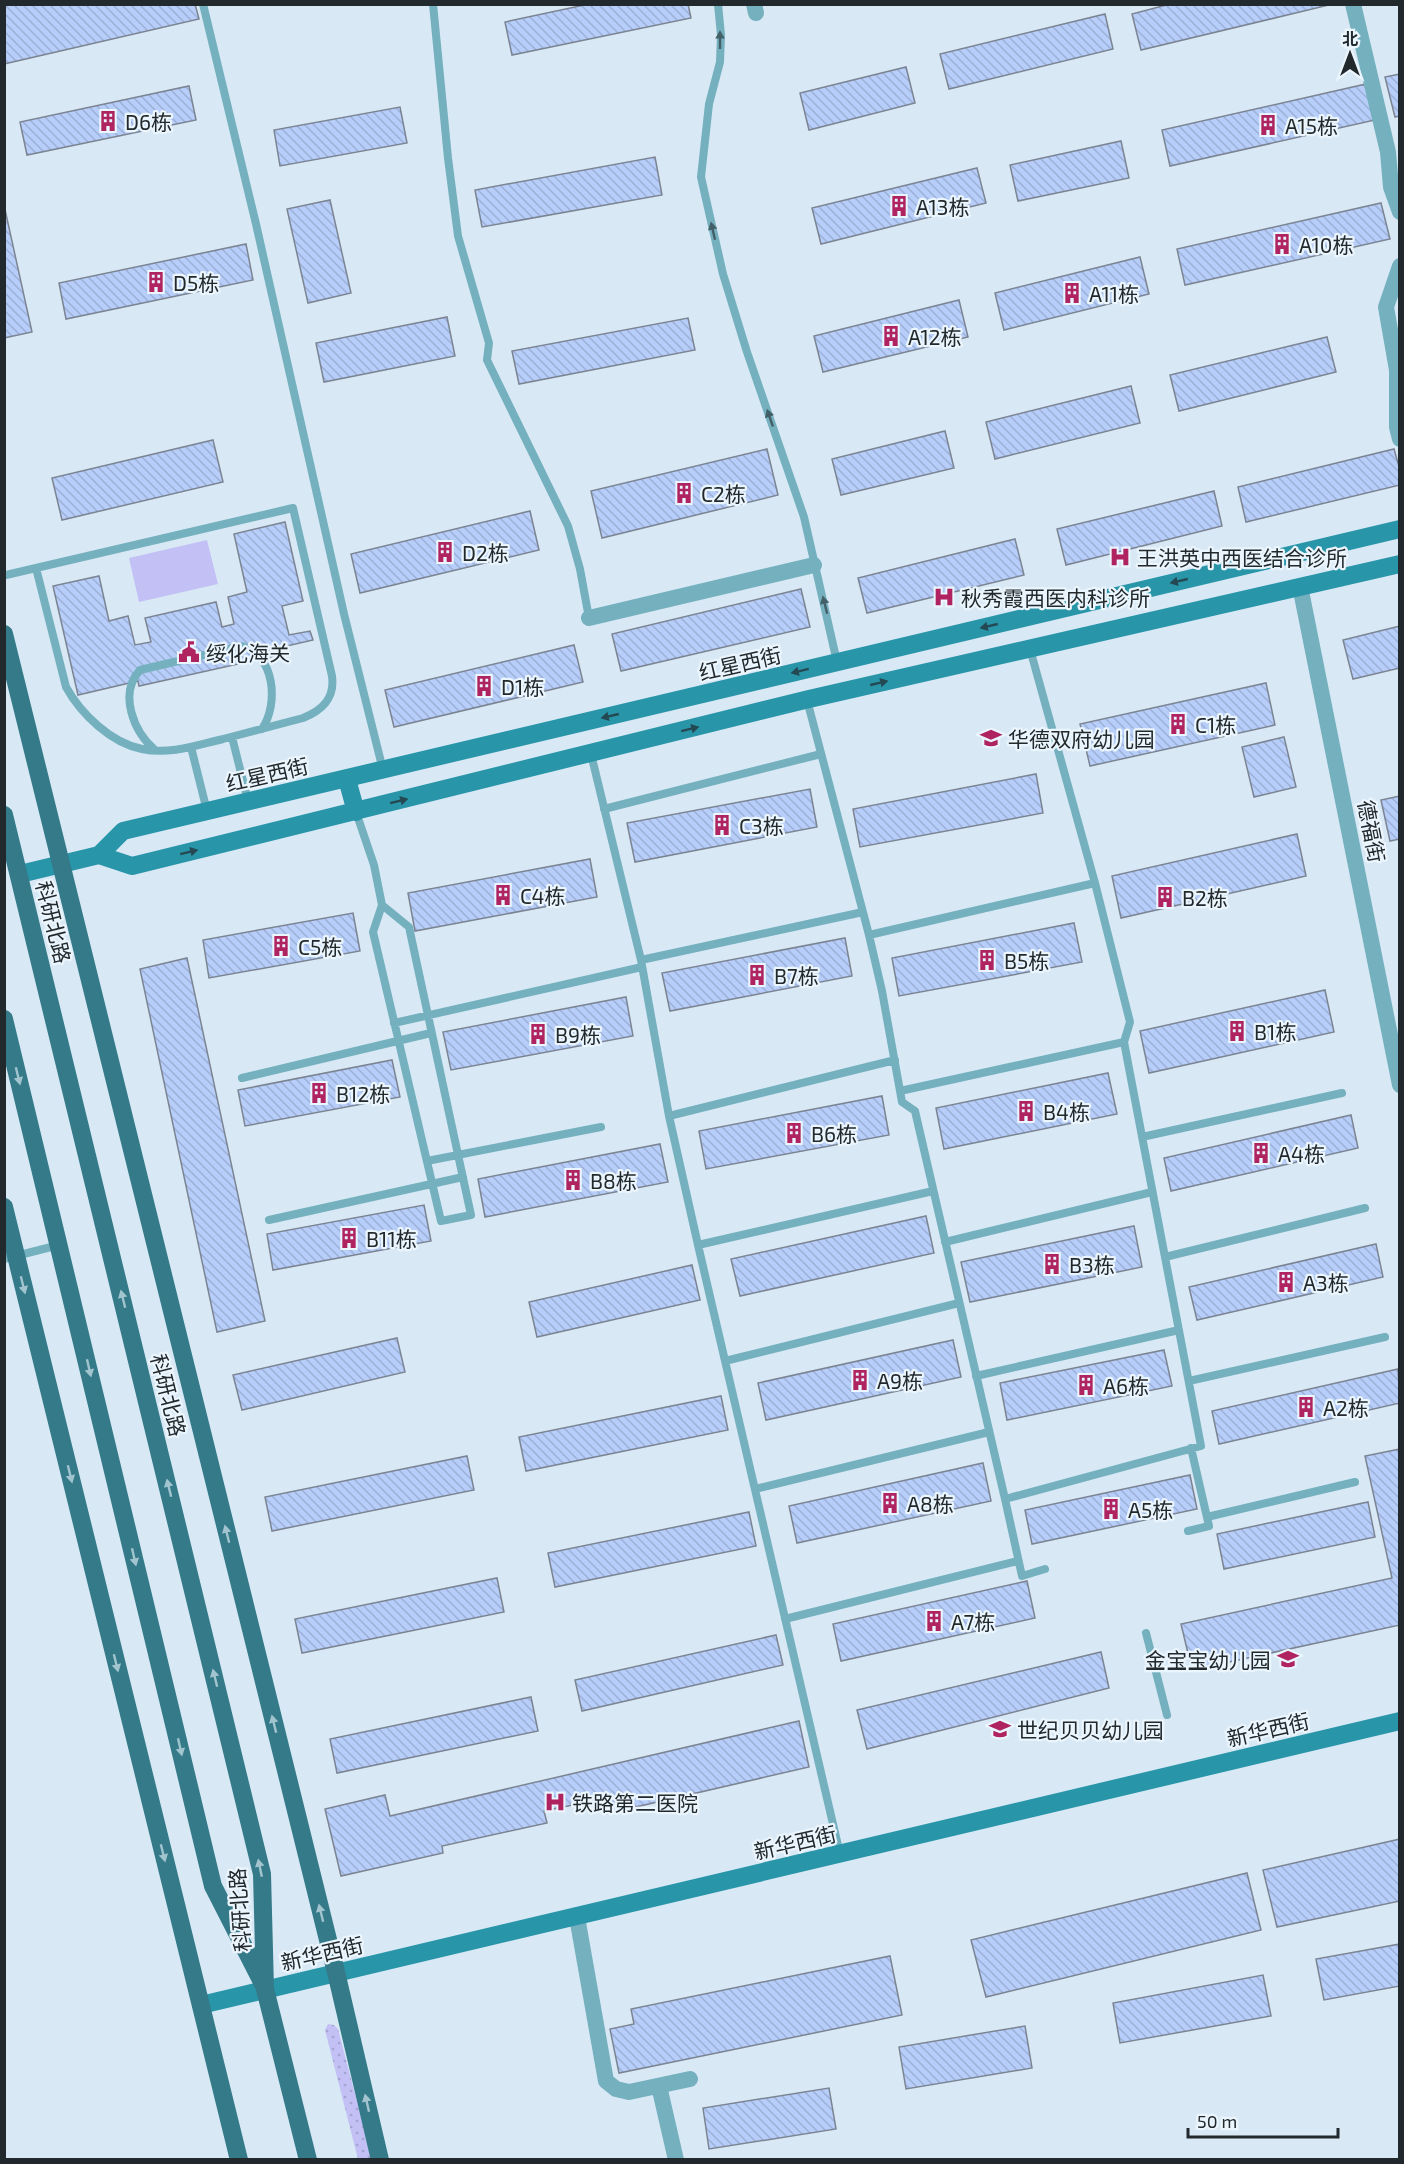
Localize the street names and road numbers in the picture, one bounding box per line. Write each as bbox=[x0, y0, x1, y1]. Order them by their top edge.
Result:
street label: 红星西街 bbox=[696, 641, 784, 685]
street label: 红星西街 bbox=[223, 752, 311, 796]
street label: 德福街 bbox=[1354, 798, 1390, 864]
street label: 科研北路 bbox=[32, 878, 76, 966]
street label: 科研北路 bbox=[147, 1351, 191, 1439]
street label: 新华西街 bbox=[1224, 1707, 1312, 1751]
street label: 新华西街 bbox=[751, 1820, 839, 1864]
street label: 科研北路 bbox=[224, 1867, 254, 1953]
street label: 新华西街 bbox=[278, 1931, 366, 1975]

